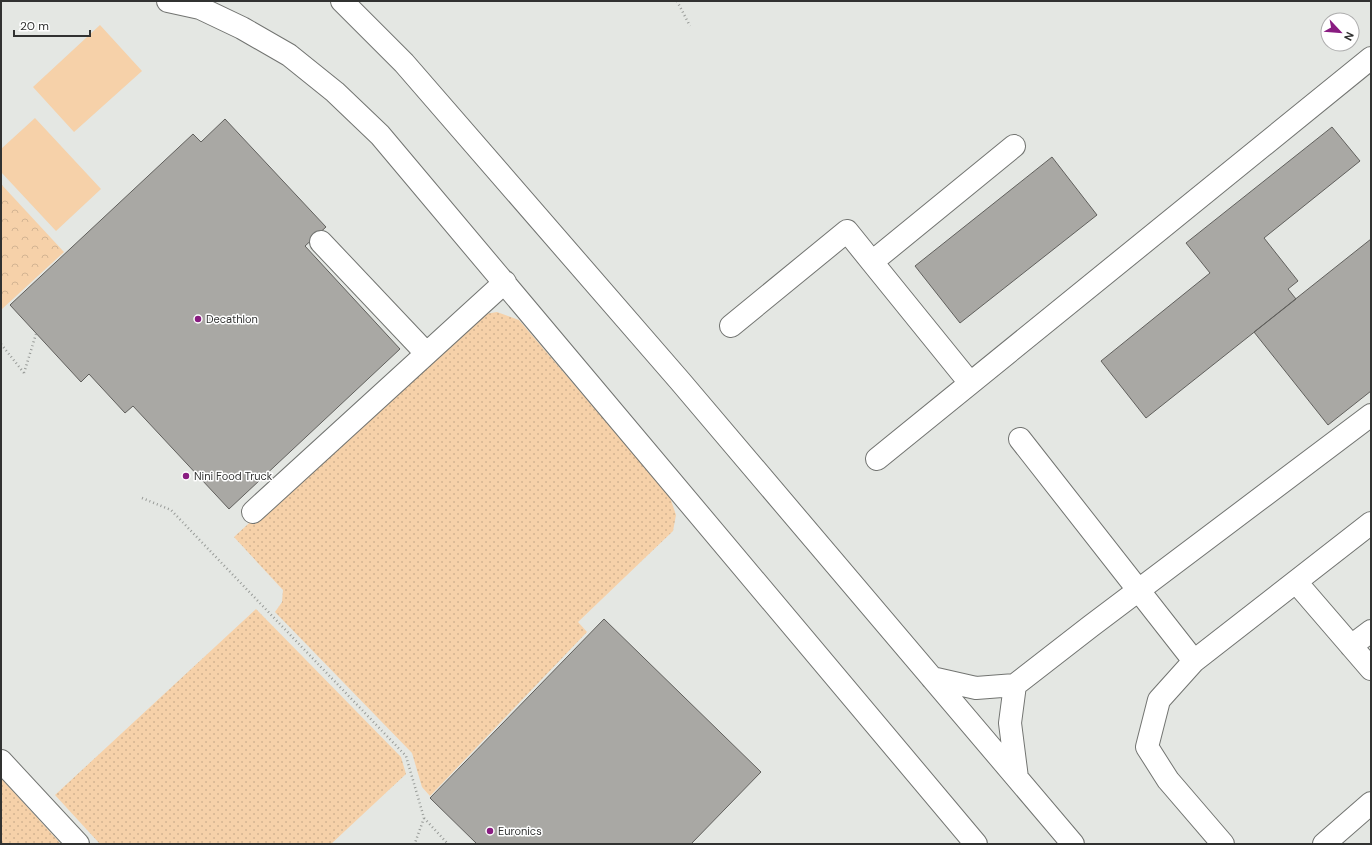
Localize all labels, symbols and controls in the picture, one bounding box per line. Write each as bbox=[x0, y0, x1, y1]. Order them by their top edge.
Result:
scale bar bbox=[14, 12, 90, 38]
north arrow bbox=[1320, 12, 1360, 52]
text: 20 m bbox=[20, 18, 49, 34]
text: N bbox=[1341, 30, 1357, 43]
place label: Decathlon bbox=[206, 312, 258, 326]
marker: Decathlon bbox=[193, 314, 203, 324]
place label: Nini Food Truck bbox=[194, 469, 273, 483]
marker: Nini Food Truck bbox=[181, 471, 191, 481]
place label: Euronics bbox=[498, 824, 542, 838]
marker: Euronics bbox=[485, 826, 495, 836]

